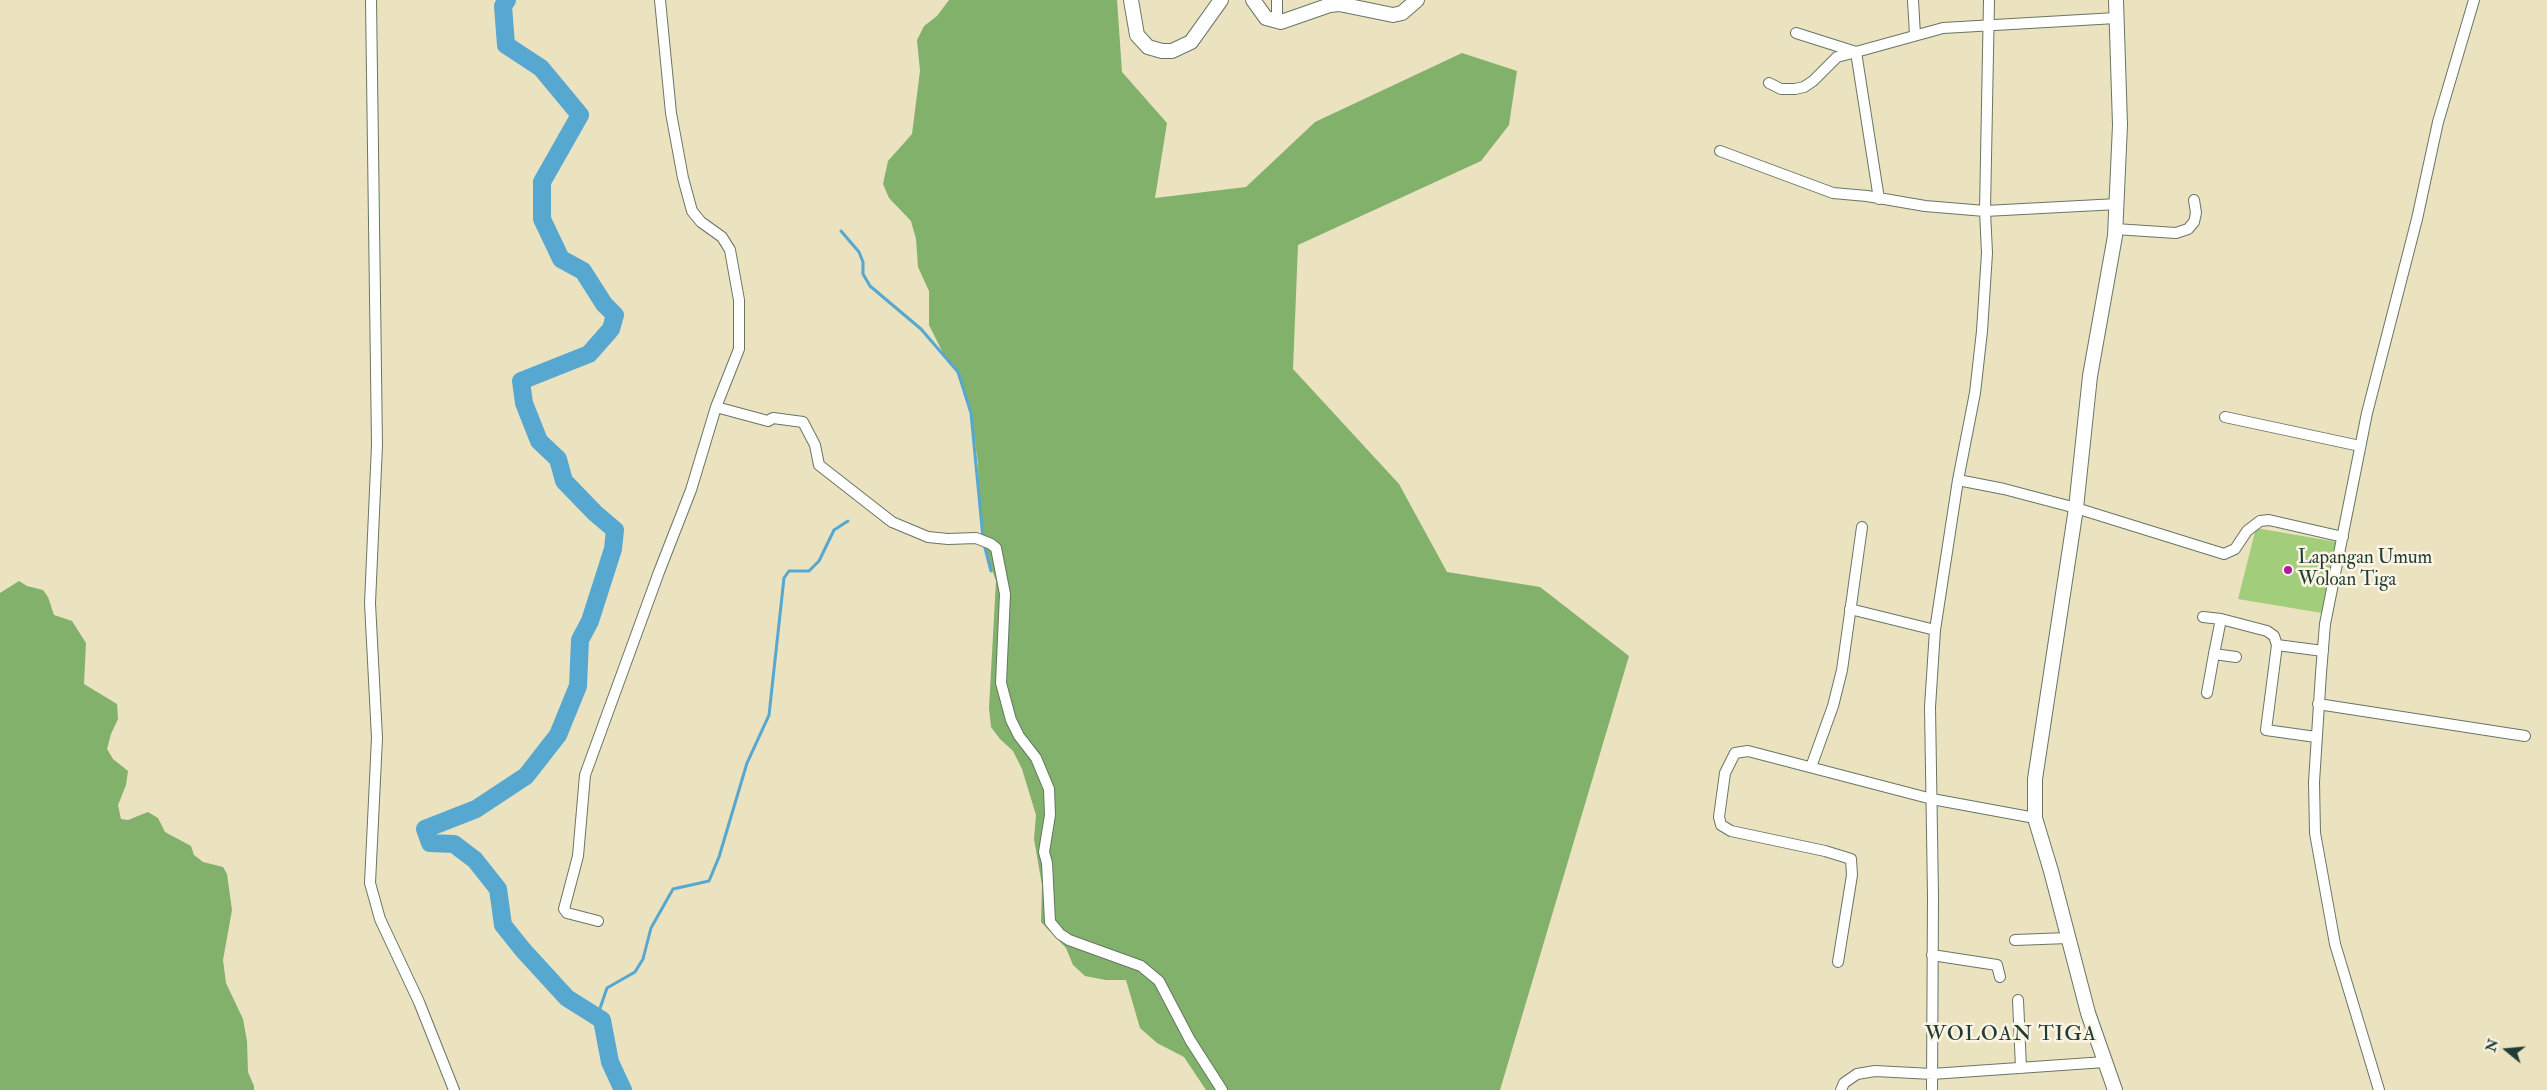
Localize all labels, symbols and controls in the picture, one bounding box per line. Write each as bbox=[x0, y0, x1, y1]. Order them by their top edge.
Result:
place label: Lapangan Umum Woloan Tiga bbox=[2298, 548, 2432, 592]
marker: Lapangan Umum Woloan Tiga bbox=[2282, 564, 2294, 576]
district label: WOLOAN TIGA bbox=[1923, 1022, 2099, 1048]
north arrow bbox=[2482, 1025, 2532, 1075]
text: N bbox=[2482, 1037, 2502, 1054]

